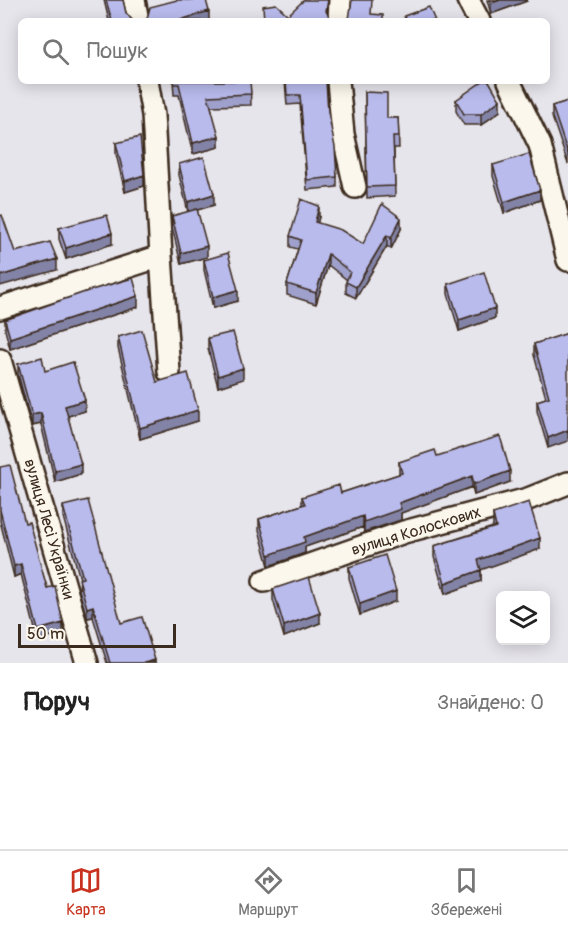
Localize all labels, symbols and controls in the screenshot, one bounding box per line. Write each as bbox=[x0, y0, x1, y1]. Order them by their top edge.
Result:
search box bbox=[18, 18, 550, 84]
icon: search bbox=[39, 35, 72, 68]
text: Пошук bbox=[87, 37, 148, 65]
street label: вулиця Лесі Українки bbox=[19, 457, 79, 601]
street label: вулиця Колоскових bbox=[349, 502, 483, 560]
map controls bbox=[496, 591, 550, 645]
button: layers bbox=[496, 591, 550, 645]
scale bar bbox=[18, 621, 176, 648]
text: 50 m bbox=[27, 624, 64, 644]
text: Поруч bbox=[24, 686, 90, 718]
text: Знайдено: 0 bbox=[437, 690, 544, 715]
tab: Карта bbox=[66, 864, 106, 920]
tab: Маршрут bbox=[238, 864, 298, 920]
tab: Збережені bbox=[431, 864, 502, 920]

